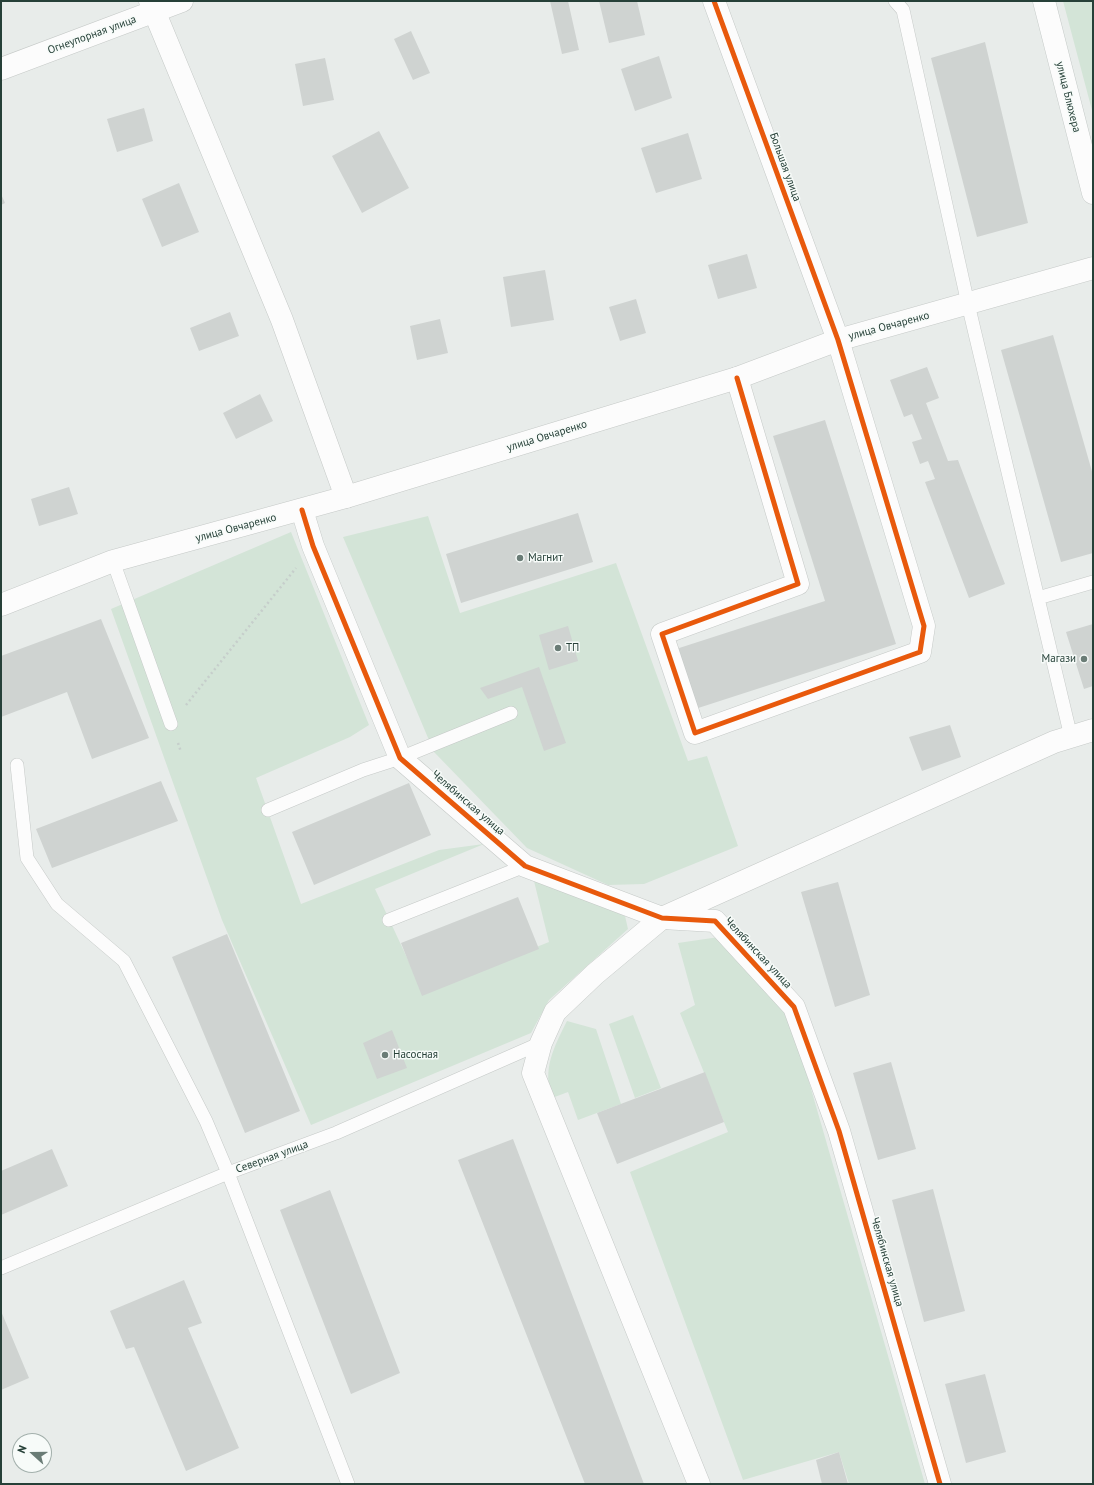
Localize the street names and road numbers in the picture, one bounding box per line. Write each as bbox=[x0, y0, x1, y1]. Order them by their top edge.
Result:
street label: Огнеупорная улица bbox=[46, 13, 138, 57]
street label: улица Блюхера bbox=[1053, 60, 1083, 134]
street label: Большая улица bbox=[766, 131, 804, 203]
street label: улица Овчаренко bbox=[847, 309, 931, 343]
street label: улица Овчаренко bbox=[505, 418, 589, 454]
street label: улица Овчаренко bbox=[194, 511, 278, 545]
street label: Челябинская улица bbox=[429, 768, 507, 838]
street label: Челябинская улица bbox=[722, 915, 794, 991]
street label: Северная улица bbox=[234, 1138, 310, 1176]
street label: Челябинская улица bbox=[868, 1216, 906, 1308]

